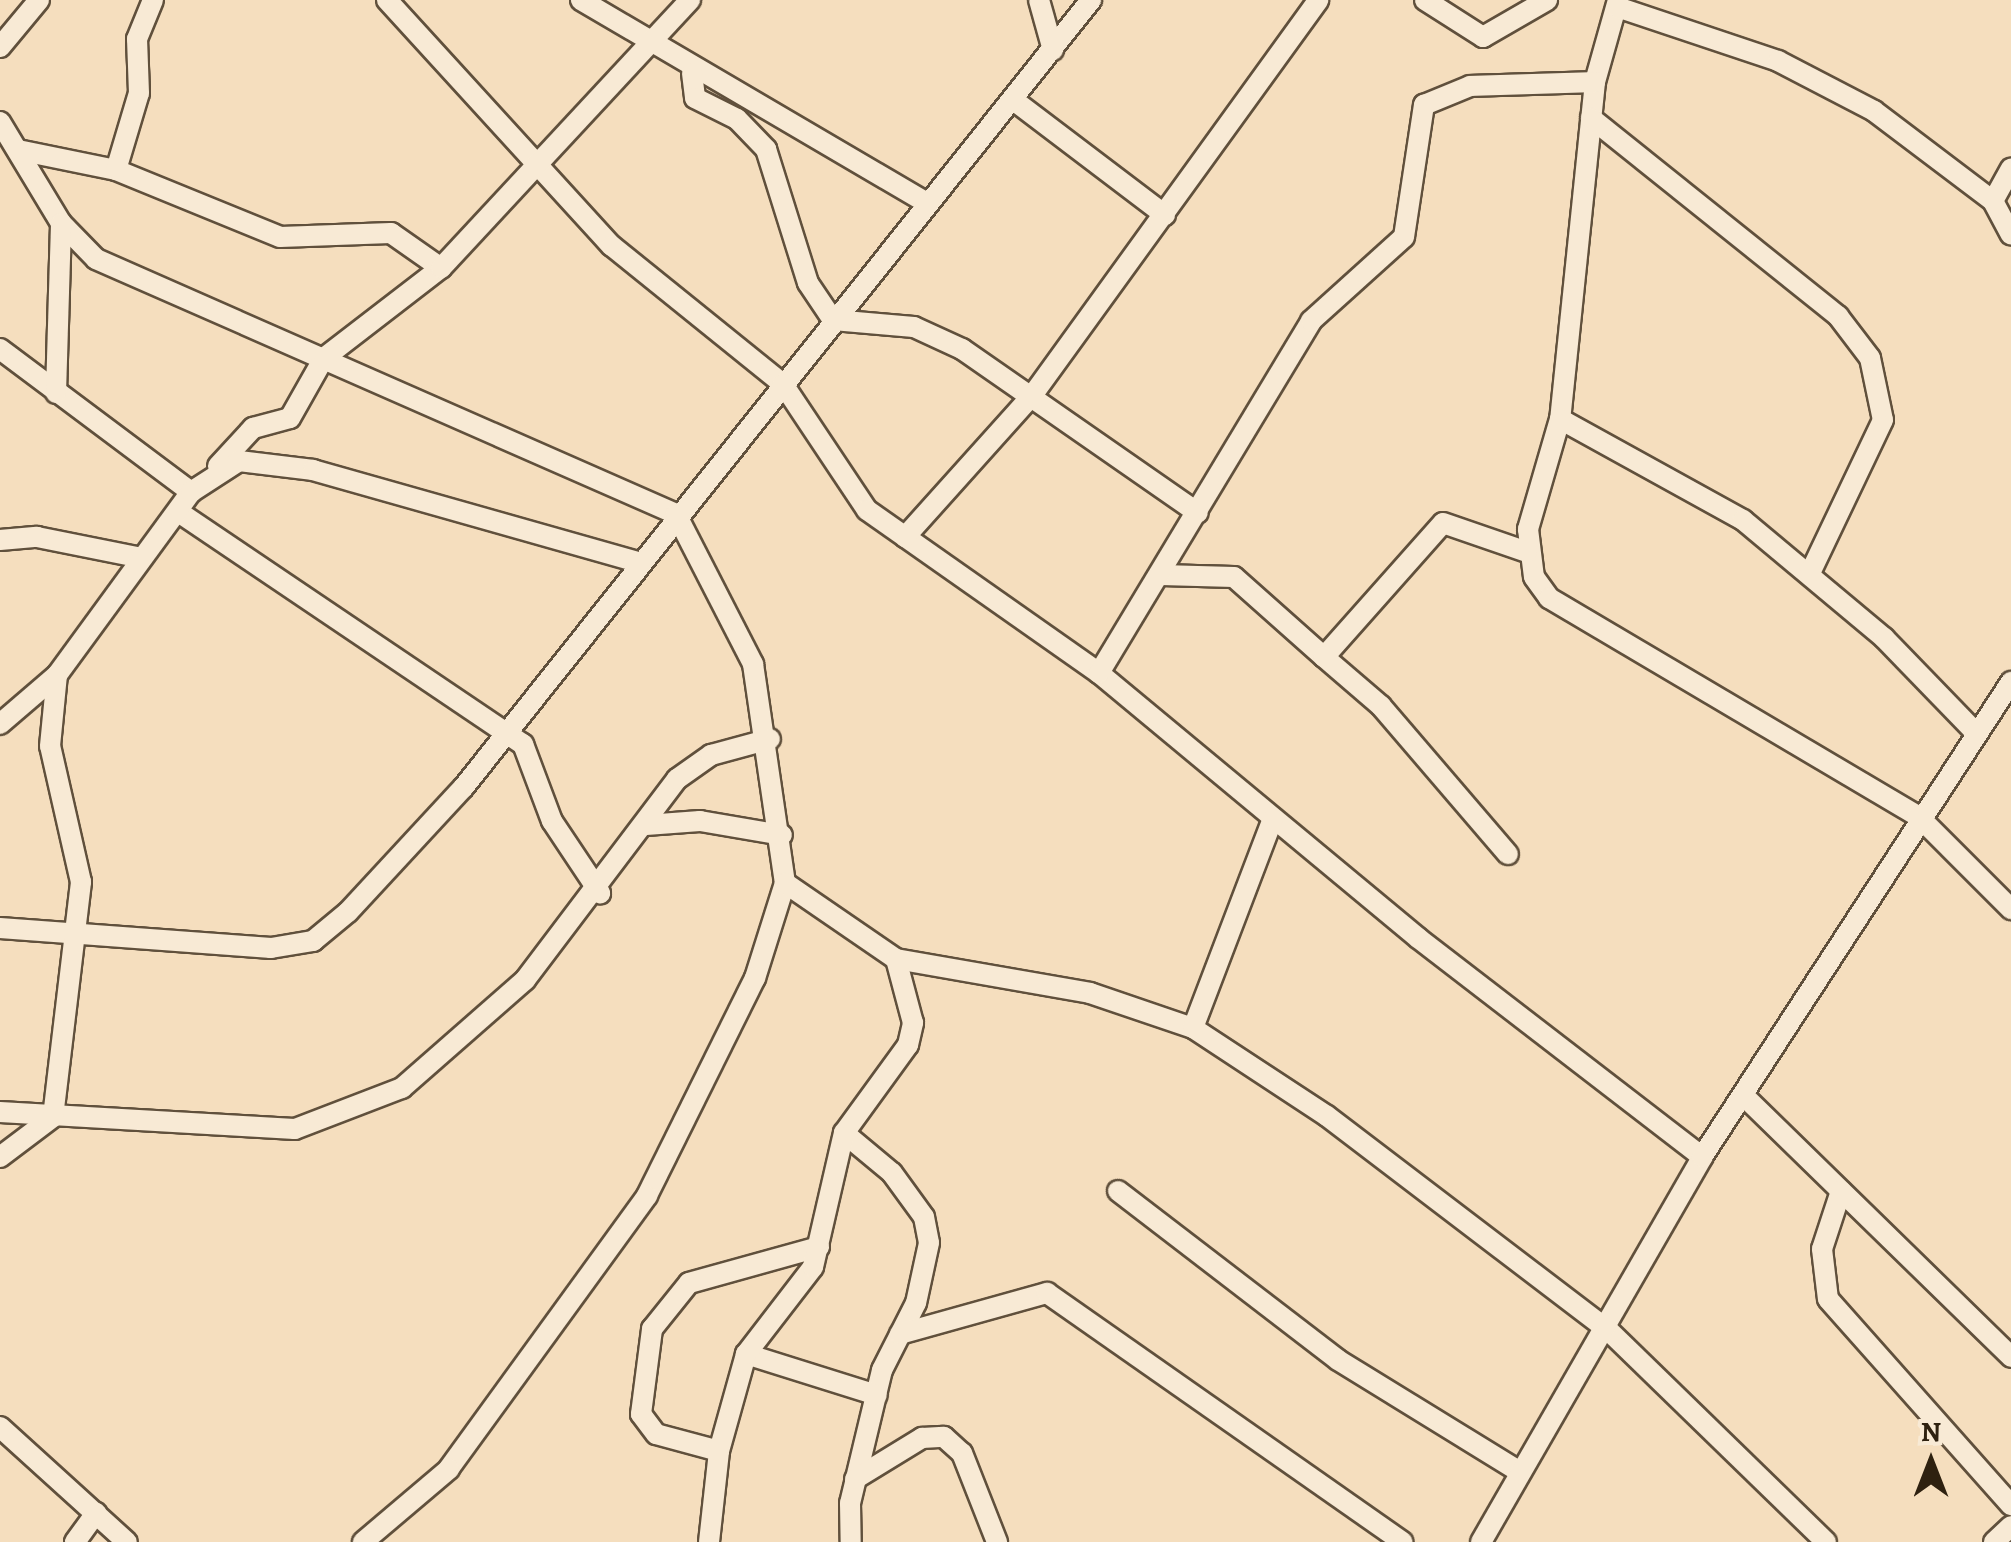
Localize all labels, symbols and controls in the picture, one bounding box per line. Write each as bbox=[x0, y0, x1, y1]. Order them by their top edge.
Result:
north arrow bbox=[1881, 1412, 1981, 1512]
text: N bbox=[1921, 1413, 1941, 1451]

